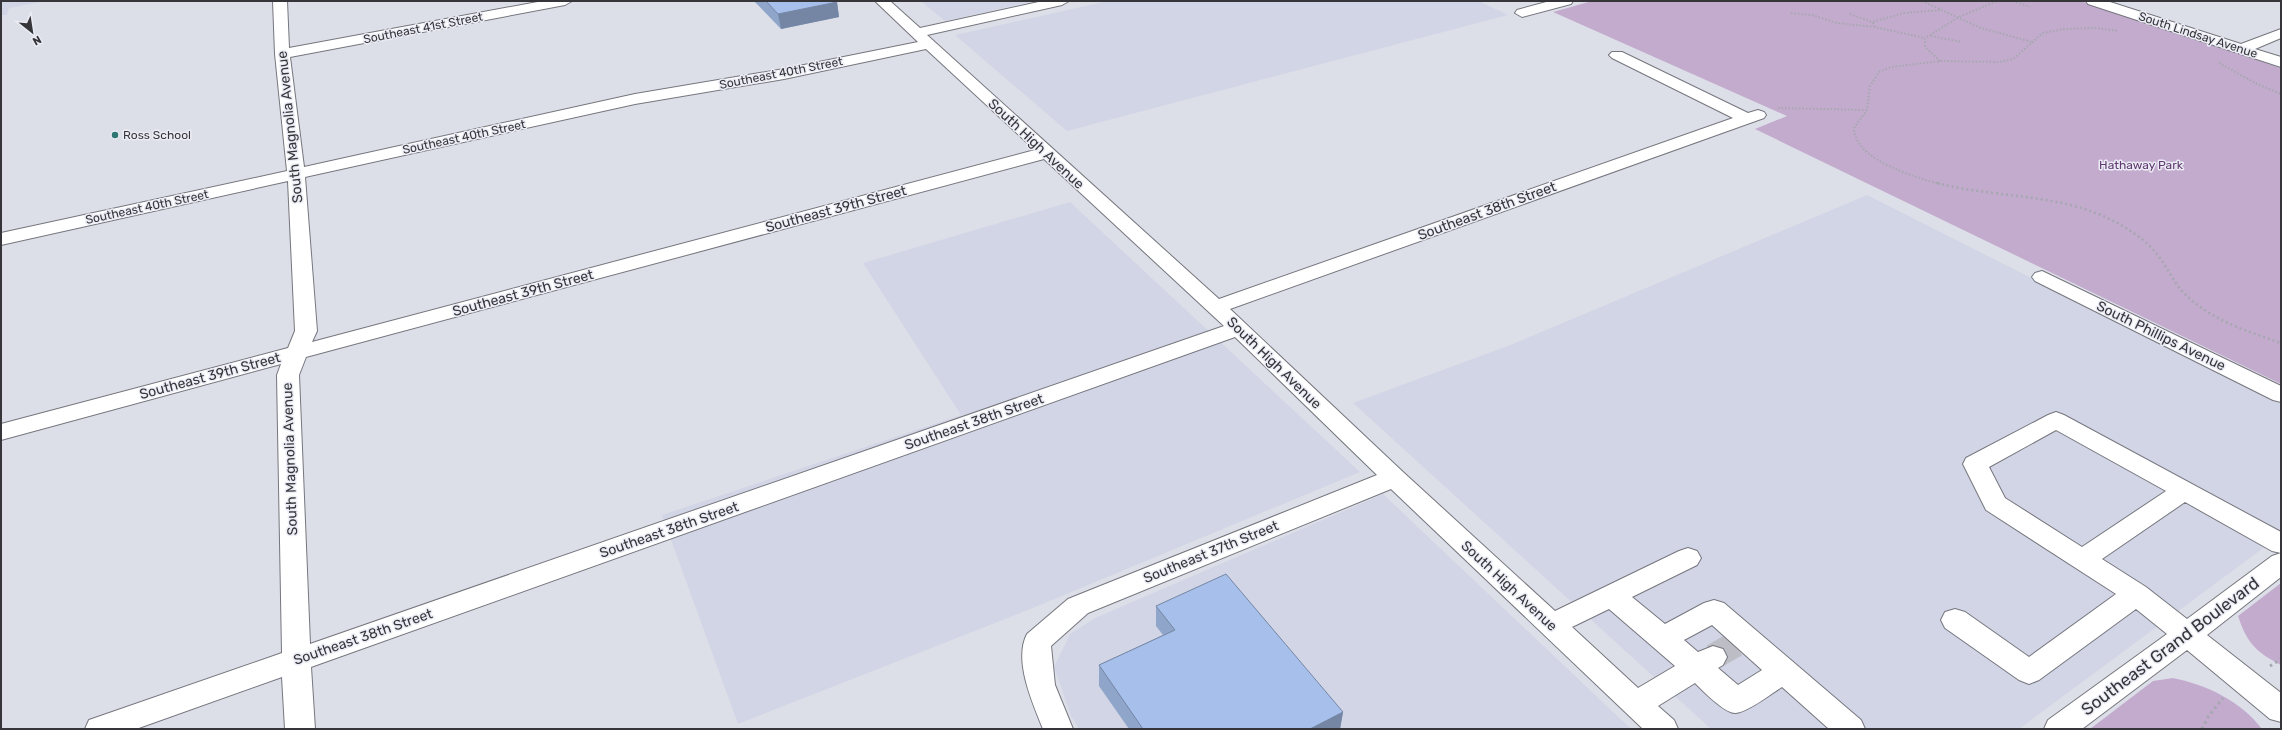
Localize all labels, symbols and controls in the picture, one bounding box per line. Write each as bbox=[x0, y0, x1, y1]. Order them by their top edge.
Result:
street label: Southeast 41st Street bbox=[362, 9, 484, 46]
street label: South Lindsay Avenue bbox=[2137, 9, 2259, 61]
north arrow bbox=[12, 12, 52, 52]
text: N bbox=[30, 33, 43, 48]
street label: South Magnolia Avenue bbox=[274, 50, 306, 204]
street label: Southeast 40th Street bbox=[718, 54, 844, 92]
street label: South High Avenue bbox=[985, 95, 1088, 193]
street label: Southeast 40th Street bbox=[401, 117, 527, 157]
place label: Ross School bbox=[123, 128, 191, 142]
marker: Ross School bbox=[110, 130, 120, 140]
park label: Hathaway Park bbox=[2099, 158, 2184, 172]
street label: Southeast 38th Street bbox=[1415, 178, 1559, 244]
street label: Southeast 39th Street bbox=[764, 182, 909, 236]
street label: Southeast 40th Street bbox=[84, 187, 210, 227]
street label: Southeast 39th Street bbox=[451, 266, 596, 320]
street label: South Phillips Avenue bbox=[2094, 297, 2228, 375]
street label: South High Avenue bbox=[1223, 313, 1325, 413]
street label: Southeast 39th Street bbox=[138, 349, 283, 403]
street label: South Magnolia Avenue bbox=[279, 382, 301, 536]
street label: Southeast 38th Street bbox=[902, 390, 1046, 454]
street label: Southeast 38th Street bbox=[597, 498, 741, 562]
street label: Southeast 37th Street bbox=[1141, 517, 1282, 587]
street label: South High Avenue bbox=[1458, 537, 1561, 635]
street label: Southeast Grand Boulevard bbox=[2077, 573, 2263, 719]
street label: Southeast 38th Street bbox=[291, 605, 435, 669]

